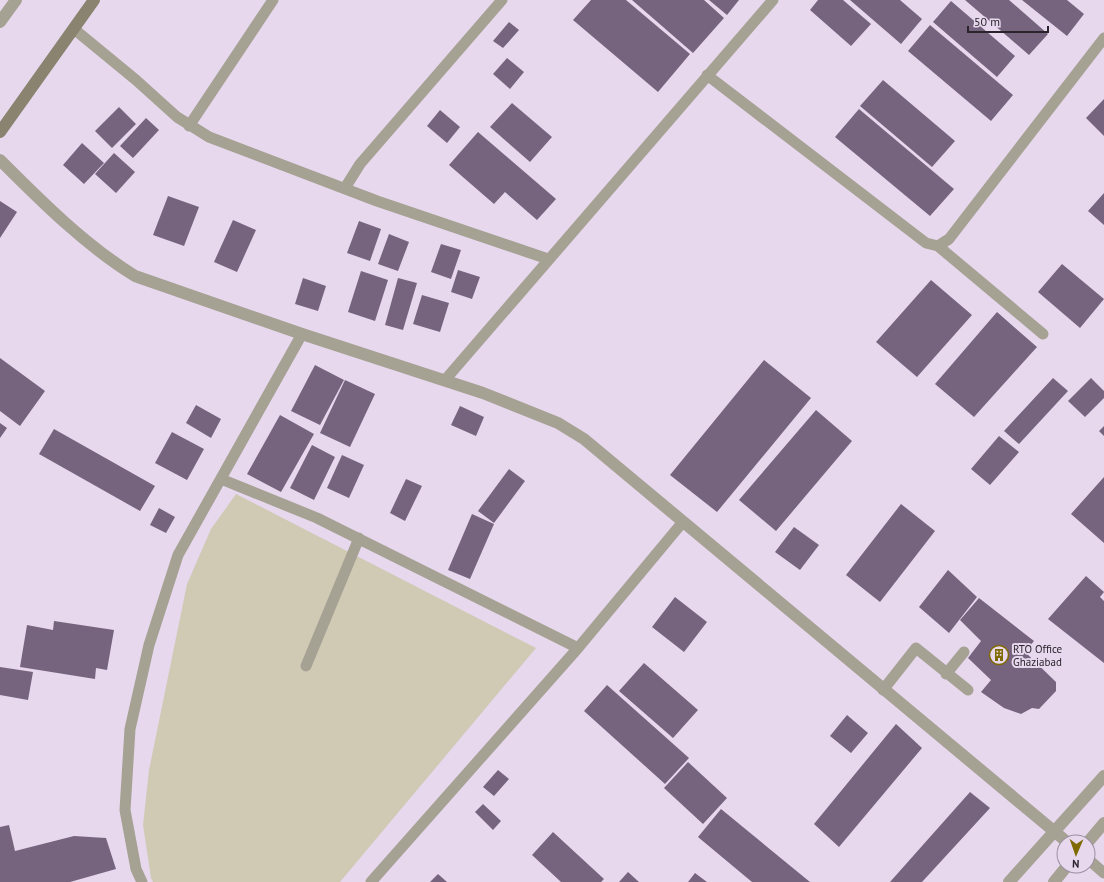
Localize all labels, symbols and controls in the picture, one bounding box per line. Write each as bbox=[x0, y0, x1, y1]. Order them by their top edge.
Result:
scale bar bbox=[968, 8, 1048, 34]
text: 50 m bbox=[974, 14, 1000, 29]
place label: RTO Office Ghaziabad bbox=[1013, 642, 1063, 669]
building icon: RTO Office Ghaziabad bbox=[988, 644, 1010, 666]
north arrow bbox=[1056, 834, 1096, 874]
text: N bbox=[1072, 857, 1080, 871]

